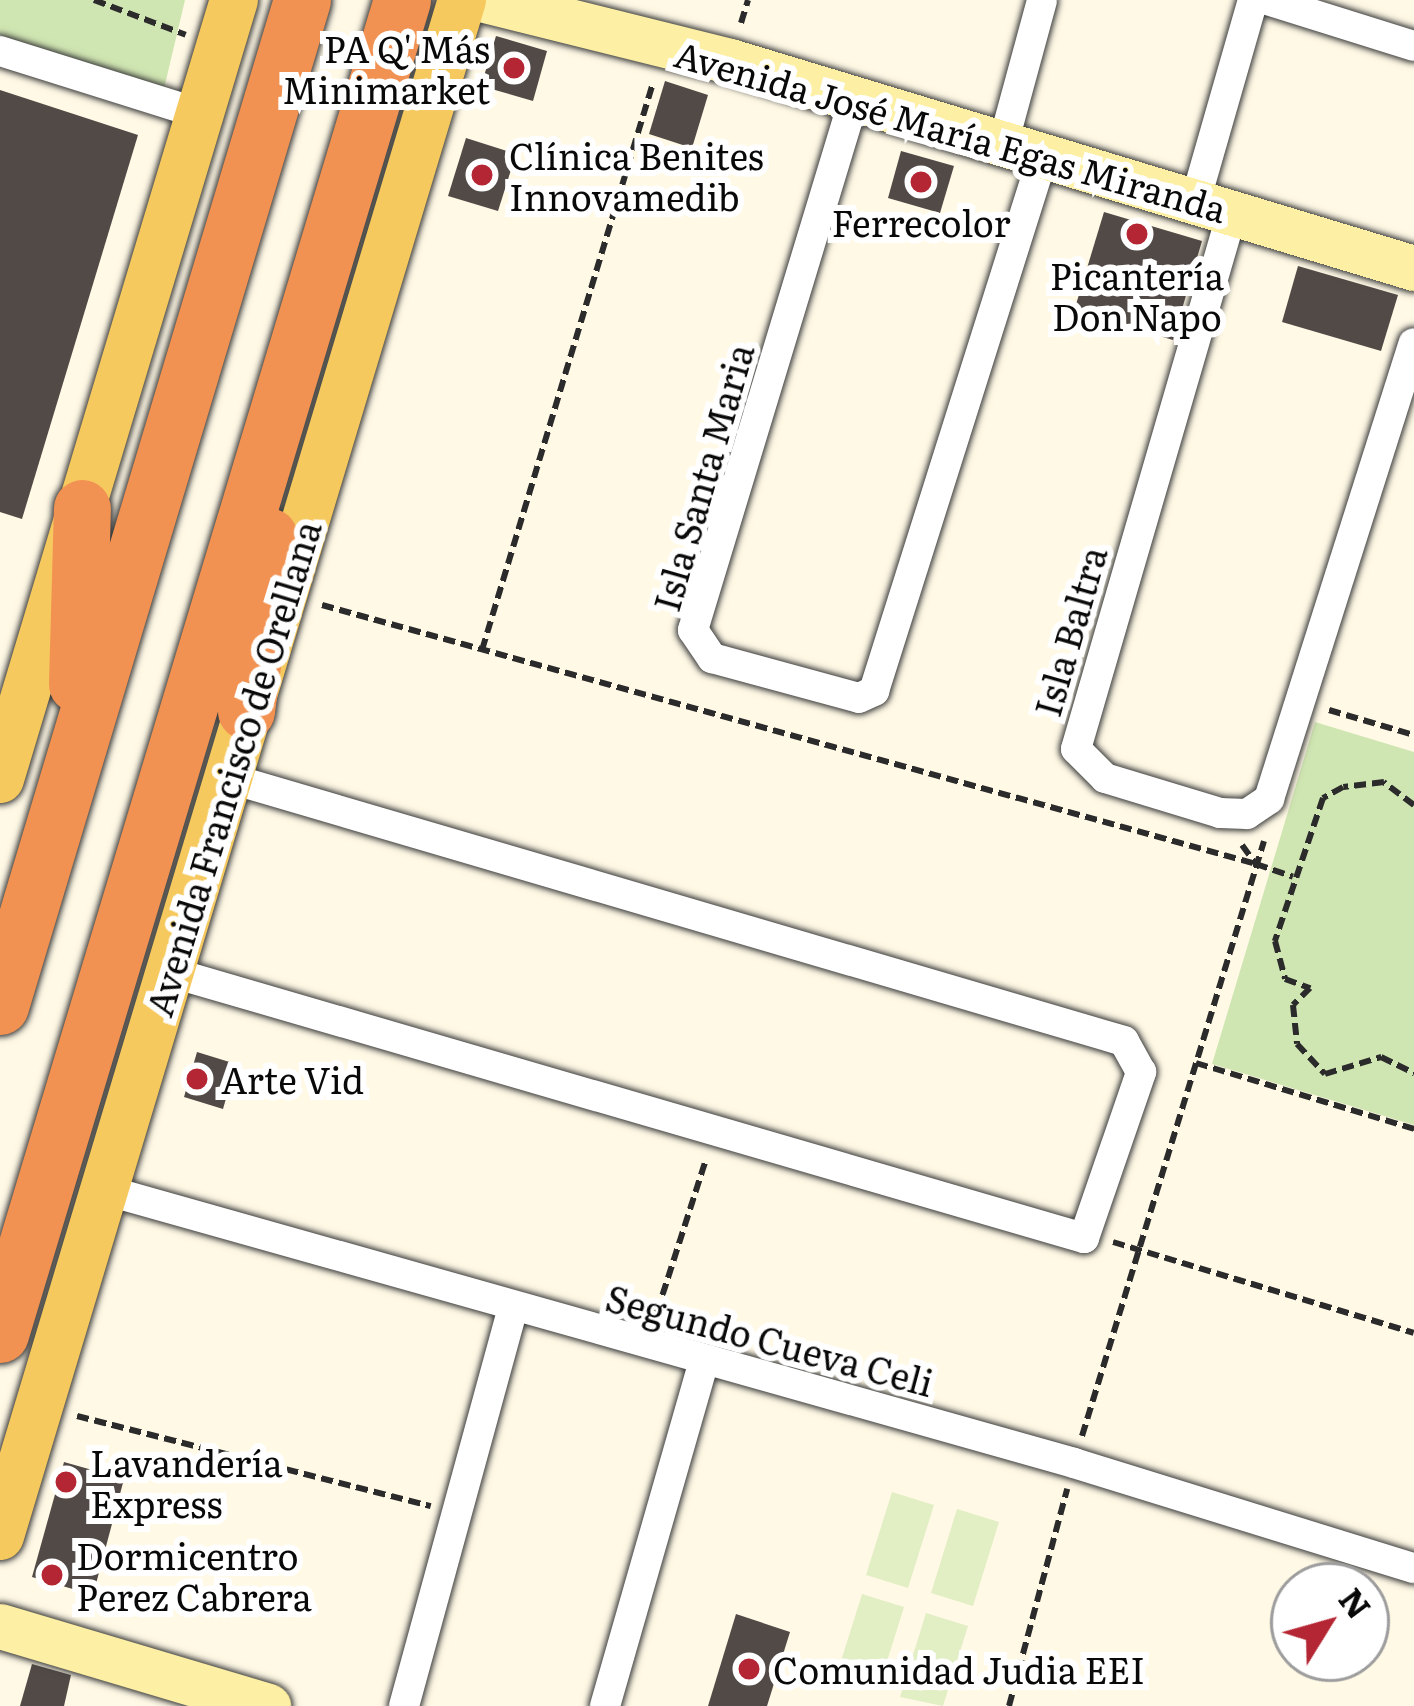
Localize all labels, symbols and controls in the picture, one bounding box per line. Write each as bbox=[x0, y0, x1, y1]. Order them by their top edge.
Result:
place label: PA Q' Más Minimarket bbox=[282, 25, 490, 110]
street label: Avenida José María Egas Miranda bbox=[670, 30, 1232, 230]
marker: PA Q' Más Minimarket bbox=[501, 55, 527, 81]
place label: Clínica Benites Innovamedib bbox=[509, 132, 764, 217]
marker: Clínica Benites Innovamedib bbox=[466, 159, 498, 191]
marker: Ferrecolor bbox=[908, 169, 934, 195]
place label: Ferrecolor bbox=[831, 200, 1011, 244]
marker: Picantería Don Napo bbox=[1124, 221, 1150, 247]
place label: Picantería Don Napo bbox=[1050, 252, 1224, 337]
street label: Isla Santa Maria bbox=[643, 338, 761, 616]
street label: Avenida Francisco de Orellana bbox=[136, 515, 328, 1021]
street label: Isla Baltra bbox=[1024, 541, 1114, 721]
place label: Arte Vid bbox=[221, 1057, 364, 1101]
marker: Arte Vid bbox=[184, 1066, 210, 1092]
street label: Segundo Cueva Celi bbox=[602, 1275, 938, 1403]
place label: Lavandería Express bbox=[90, 1439, 283, 1524]
marker: Lavandería Express bbox=[53, 1469, 79, 1495]
place label: Dormicentro Perez Cabrera bbox=[76, 1532, 312, 1617]
marker: Dormicentro Perez Cabrera bbox=[39, 1562, 65, 1588]
north arrow bbox=[1270, 1562, 1390, 1682]
text: N bbox=[1329, 1576, 1385, 1628]
place label: Comunidad Judia EEI bbox=[773, 1647, 1145, 1691]
marker: Comunidad Judia EEI bbox=[736, 1656, 762, 1682]

